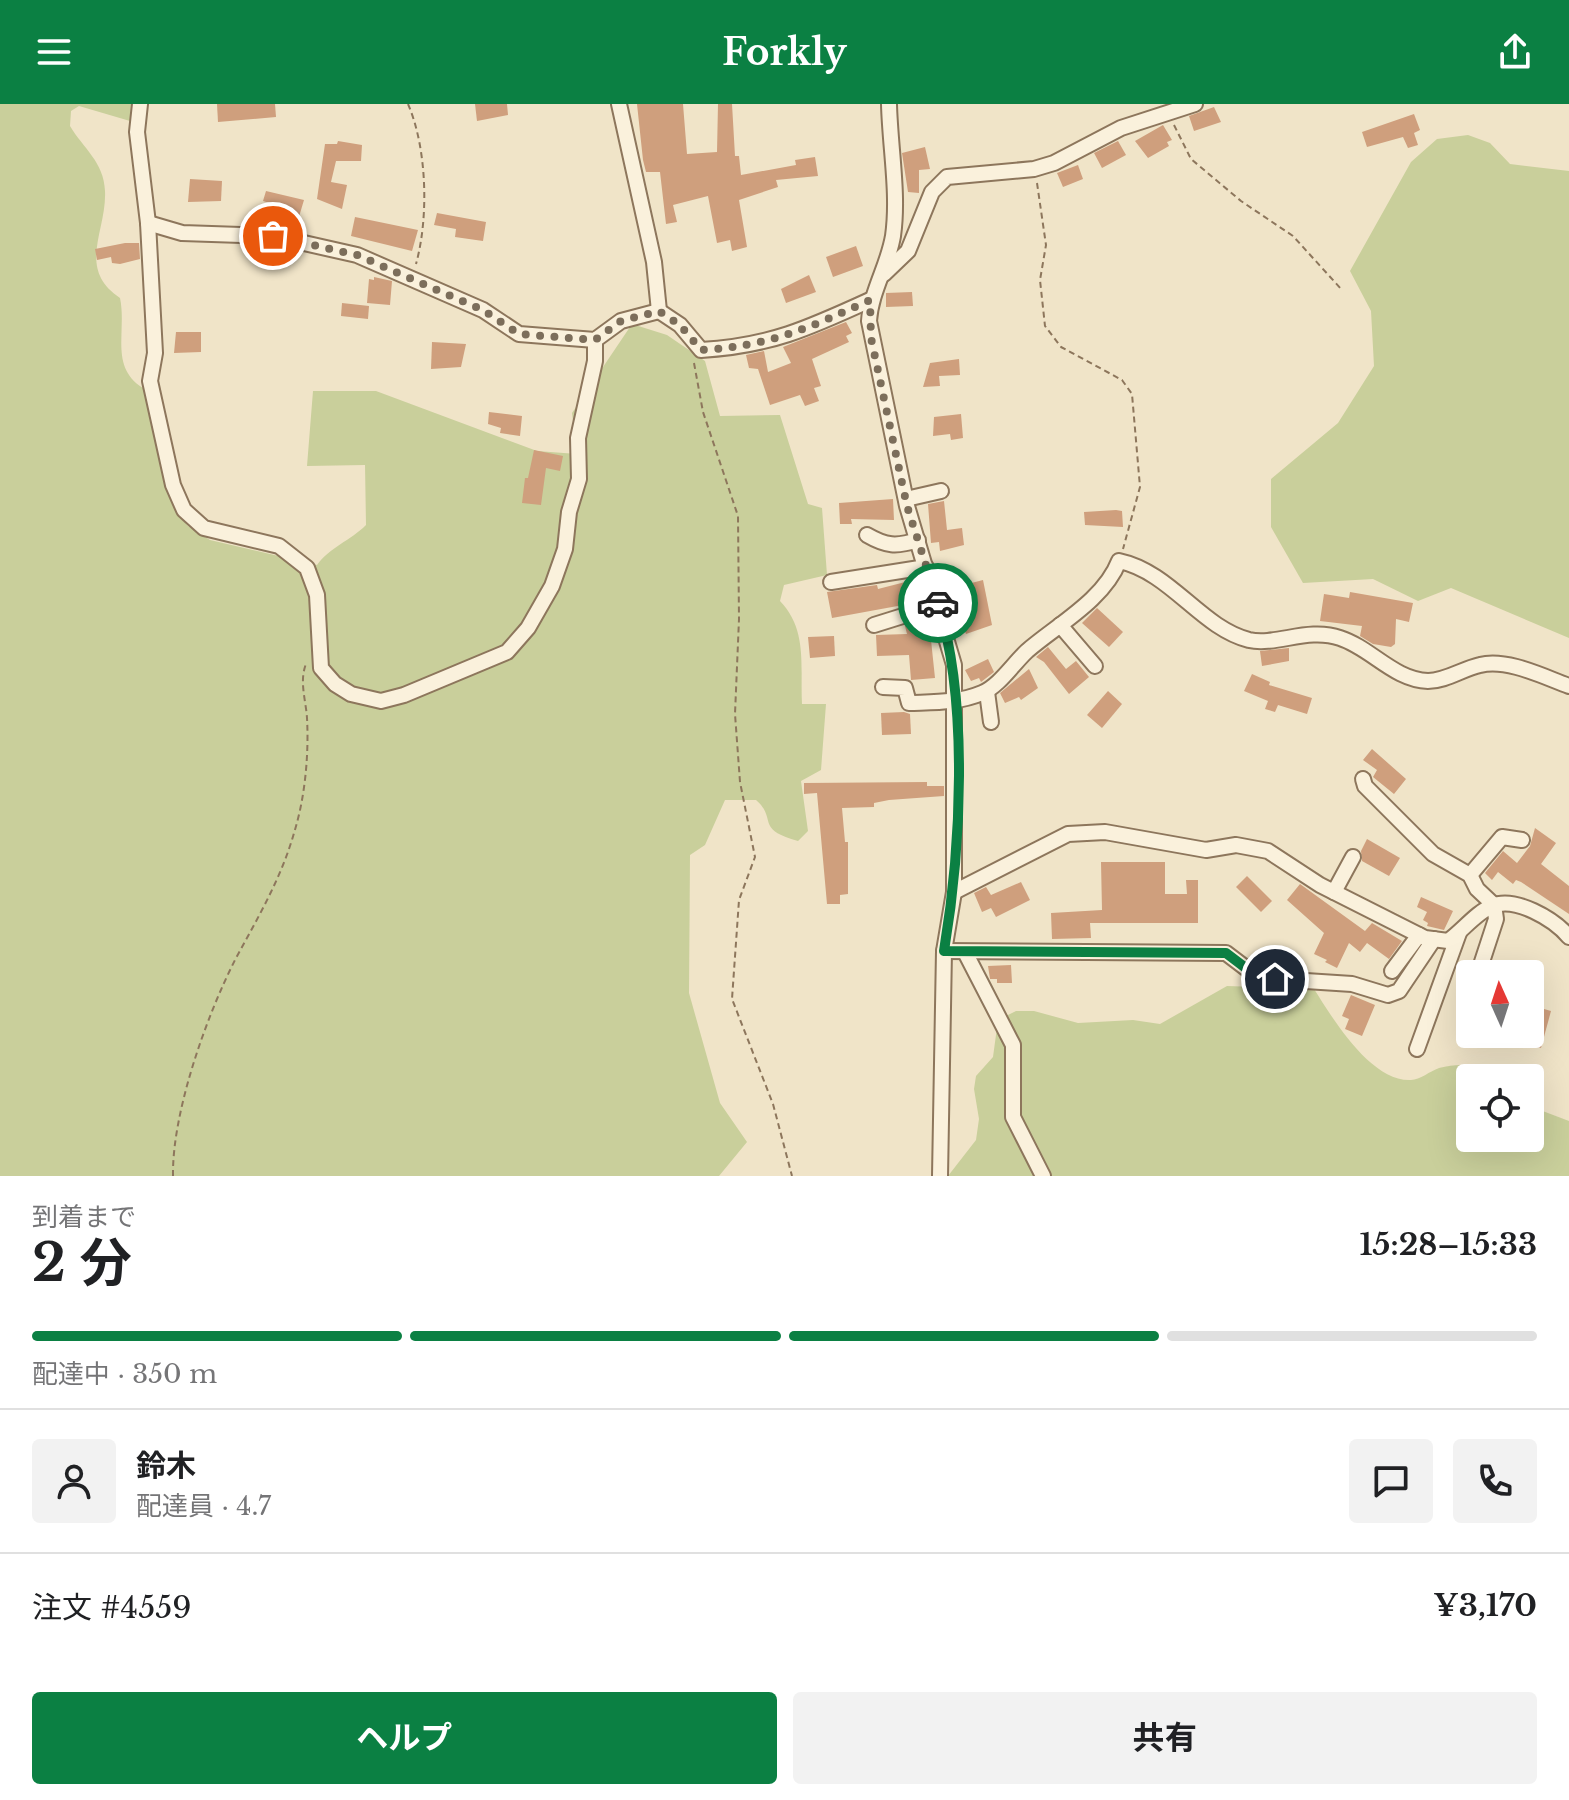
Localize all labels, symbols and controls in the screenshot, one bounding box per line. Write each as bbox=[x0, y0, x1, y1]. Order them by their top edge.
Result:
icon: menu bbox=[32, 30, 76, 74]
text: Forkly bbox=[722, 30, 847, 75]
icon: share bbox=[1493, 30, 1537, 74]
pin bbox=[239, 202, 307, 270]
icon: bag bbox=[251, 214, 295, 258]
courier bbox=[898, 563, 978, 643]
icon: car bbox=[916, 581, 960, 625]
pin bbox=[1241, 945, 1309, 1013]
icon: home bbox=[1253, 957, 1297, 1001]
north arrow bbox=[1456, 960, 1544, 1048]
map controls bbox=[1456, 960, 1544, 1152]
button: locate bbox=[1456, 1064, 1544, 1152]
text: 到着まで bbox=[32, 1201, 136, 1233]
text: 15:28–15:33 bbox=[1359, 1226, 1537, 1263]
text: 2 分 bbox=[32, 1231, 132, 1295]
text: 配達中 · 350 m bbox=[32, 1358, 217, 1390]
button: person bbox=[32, 1439, 116, 1523]
button: chat bbox=[1349, 1439, 1433, 1523]
button: phone bbox=[1453, 1439, 1537, 1523]
text: 鈴木 bbox=[136, 1447, 196, 1484]
text: 配達員 · 4.7 bbox=[136, 1490, 271, 1522]
text: ¥3,170 bbox=[1433, 1587, 1537, 1624]
text: 注文 #4559 bbox=[32, 1589, 192, 1626]
button: ヘルプ bbox=[32, 1692, 777, 1784]
button: 共有 bbox=[793, 1692, 1537, 1784]

